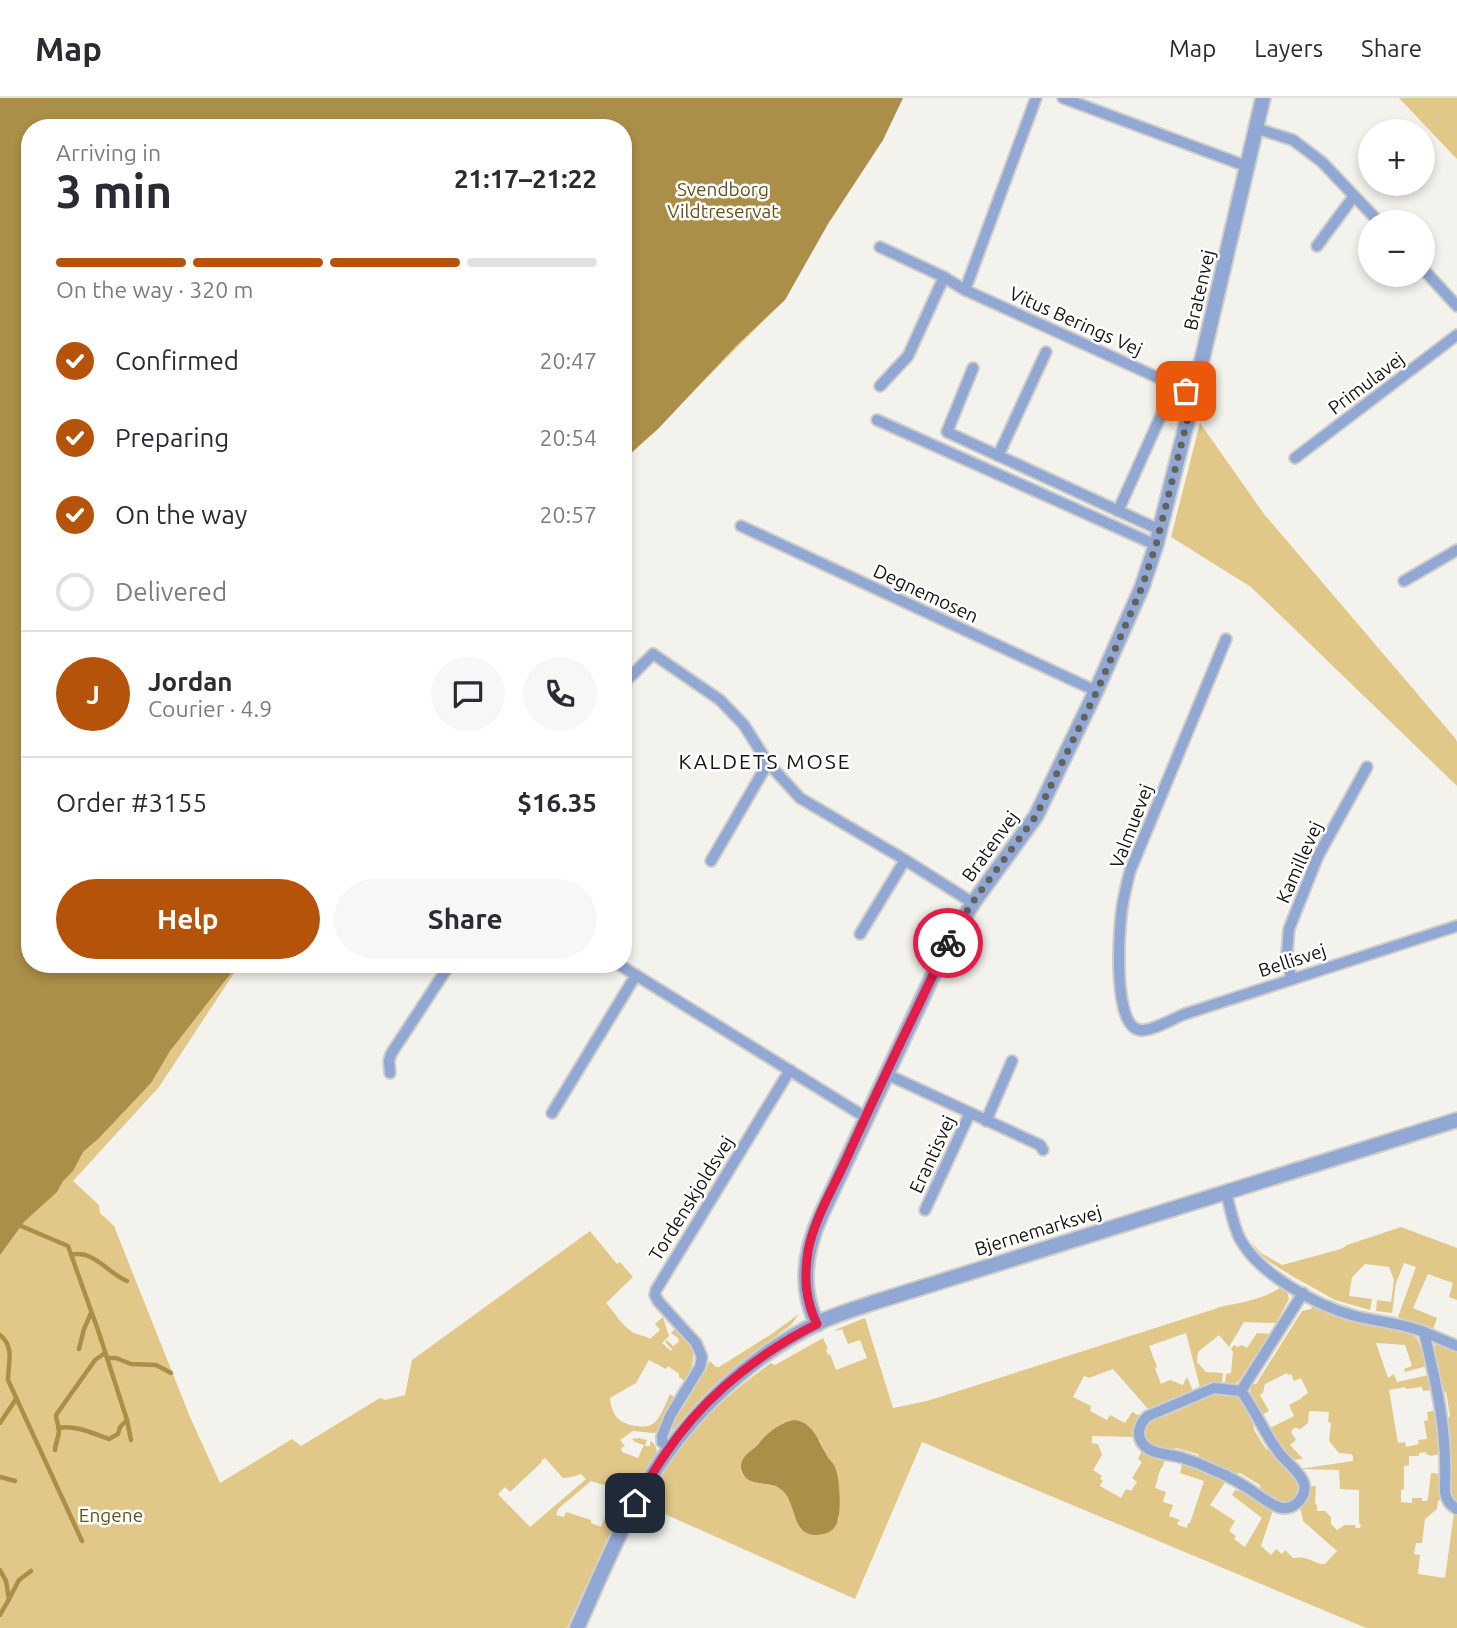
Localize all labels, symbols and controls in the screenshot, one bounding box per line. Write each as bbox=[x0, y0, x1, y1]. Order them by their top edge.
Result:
text: Map bbox=[35, 30, 102, 67]
text: Map bbox=[1169, 35, 1216, 62]
text: Layers bbox=[1254, 35, 1323, 62]
text: Share bbox=[1361, 35, 1422, 62]
map controls bbox=[1358, 119, 1435, 287]
button: + bbox=[1358, 119, 1435, 196]
text: Arriving in bbox=[56, 140, 161, 165]
text: 21:17–21:22 bbox=[454, 164, 597, 193]
text: 3 min bbox=[56, 165, 172, 217]
park label: Svendborg Vildtreservat bbox=[667, 178, 779, 222]
button: − bbox=[1358, 210, 1435, 287]
street label: Bratenvej bbox=[1179, 248, 1219, 332]
text: On the way · 320 m bbox=[56, 277, 253, 302]
street label: Vitus Berings Vej bbox=[1006, 282, 1146, 360]
icon: check bbox=[56, 342, 94, 380]
text: Confirmed bbox=[115, 346, 239, 375]
street label: Primulavej bbox=[1324, 347, 1408, 419]
text: 20:47 bbox=[539, 348, 597, 373]
pin bbox=[1156, 361, 1216, 421]
icon: bag bbox=[1167, 372, 1205, 410]
icon: check bbox=[56, 419, 94, 457]
text: Preparing bbox=[115, 423, 229, 452]
text: 20:54 bbox=[539, 425, 597, 450]
icon: check bbox=[56, 496, 94, 534]
text: On the way bbox=[115, 500, 247, 529]
text: 20:57 bbox=[539, 502, 597, 527]
street label: Degnemosen bbox=[870, 559, 982, 627]
text: Delivered bbox=[115, 577, 227, 606]
button: chat bbox=[431, 657, 505, 731]
button: phone bbox=[523, 657, 597, 731]
text: Jordan bbox=[148, 667, 233, 696]
text: J bbox=[86, 680, 100, 709]
text: Courier · 4.9 bbox=[148, 696, 272, 721]
district label: KALDETS MOSE bbox=[678, 749, 852, 773]
street label: Valmuevej bbox=[1105, 781, 1157, 871]
text: Order #3155 bbox=[56, 788, 207, 817]
text: $16.35 bbox=[517, 788, 597, 817]
street label: Bratenvej bbox=[957, 806, 1023, 886]
street label: Kamillevej bbox=[1271, 818, 1327, 906]
button: Help bbox=[56, 879, 320, 959]
button: Share bbox=[334, 879, 597, 959]
courier bbox=[913, 908, 983, 978]
icon: bike bbox=[929, 924, 967, 962]
street label: Bellisvej bbox=[1255, 939, 1329, 981]
street label: Erantisvej bbox=[904, 1112, 960, 1196]
street label: Tordenskjoldsvej bbox=[644, 1132, 738, 1264]
street label: Bjernemarksvej bbox=[972, 1200, 1104, 1260]
pin bbox=[605, 1473, 665, 1533]
icon: home bbox=[616, 1484, 654, 1522]
park label: Engene bbox=[79, 1504, 143, 1526]

